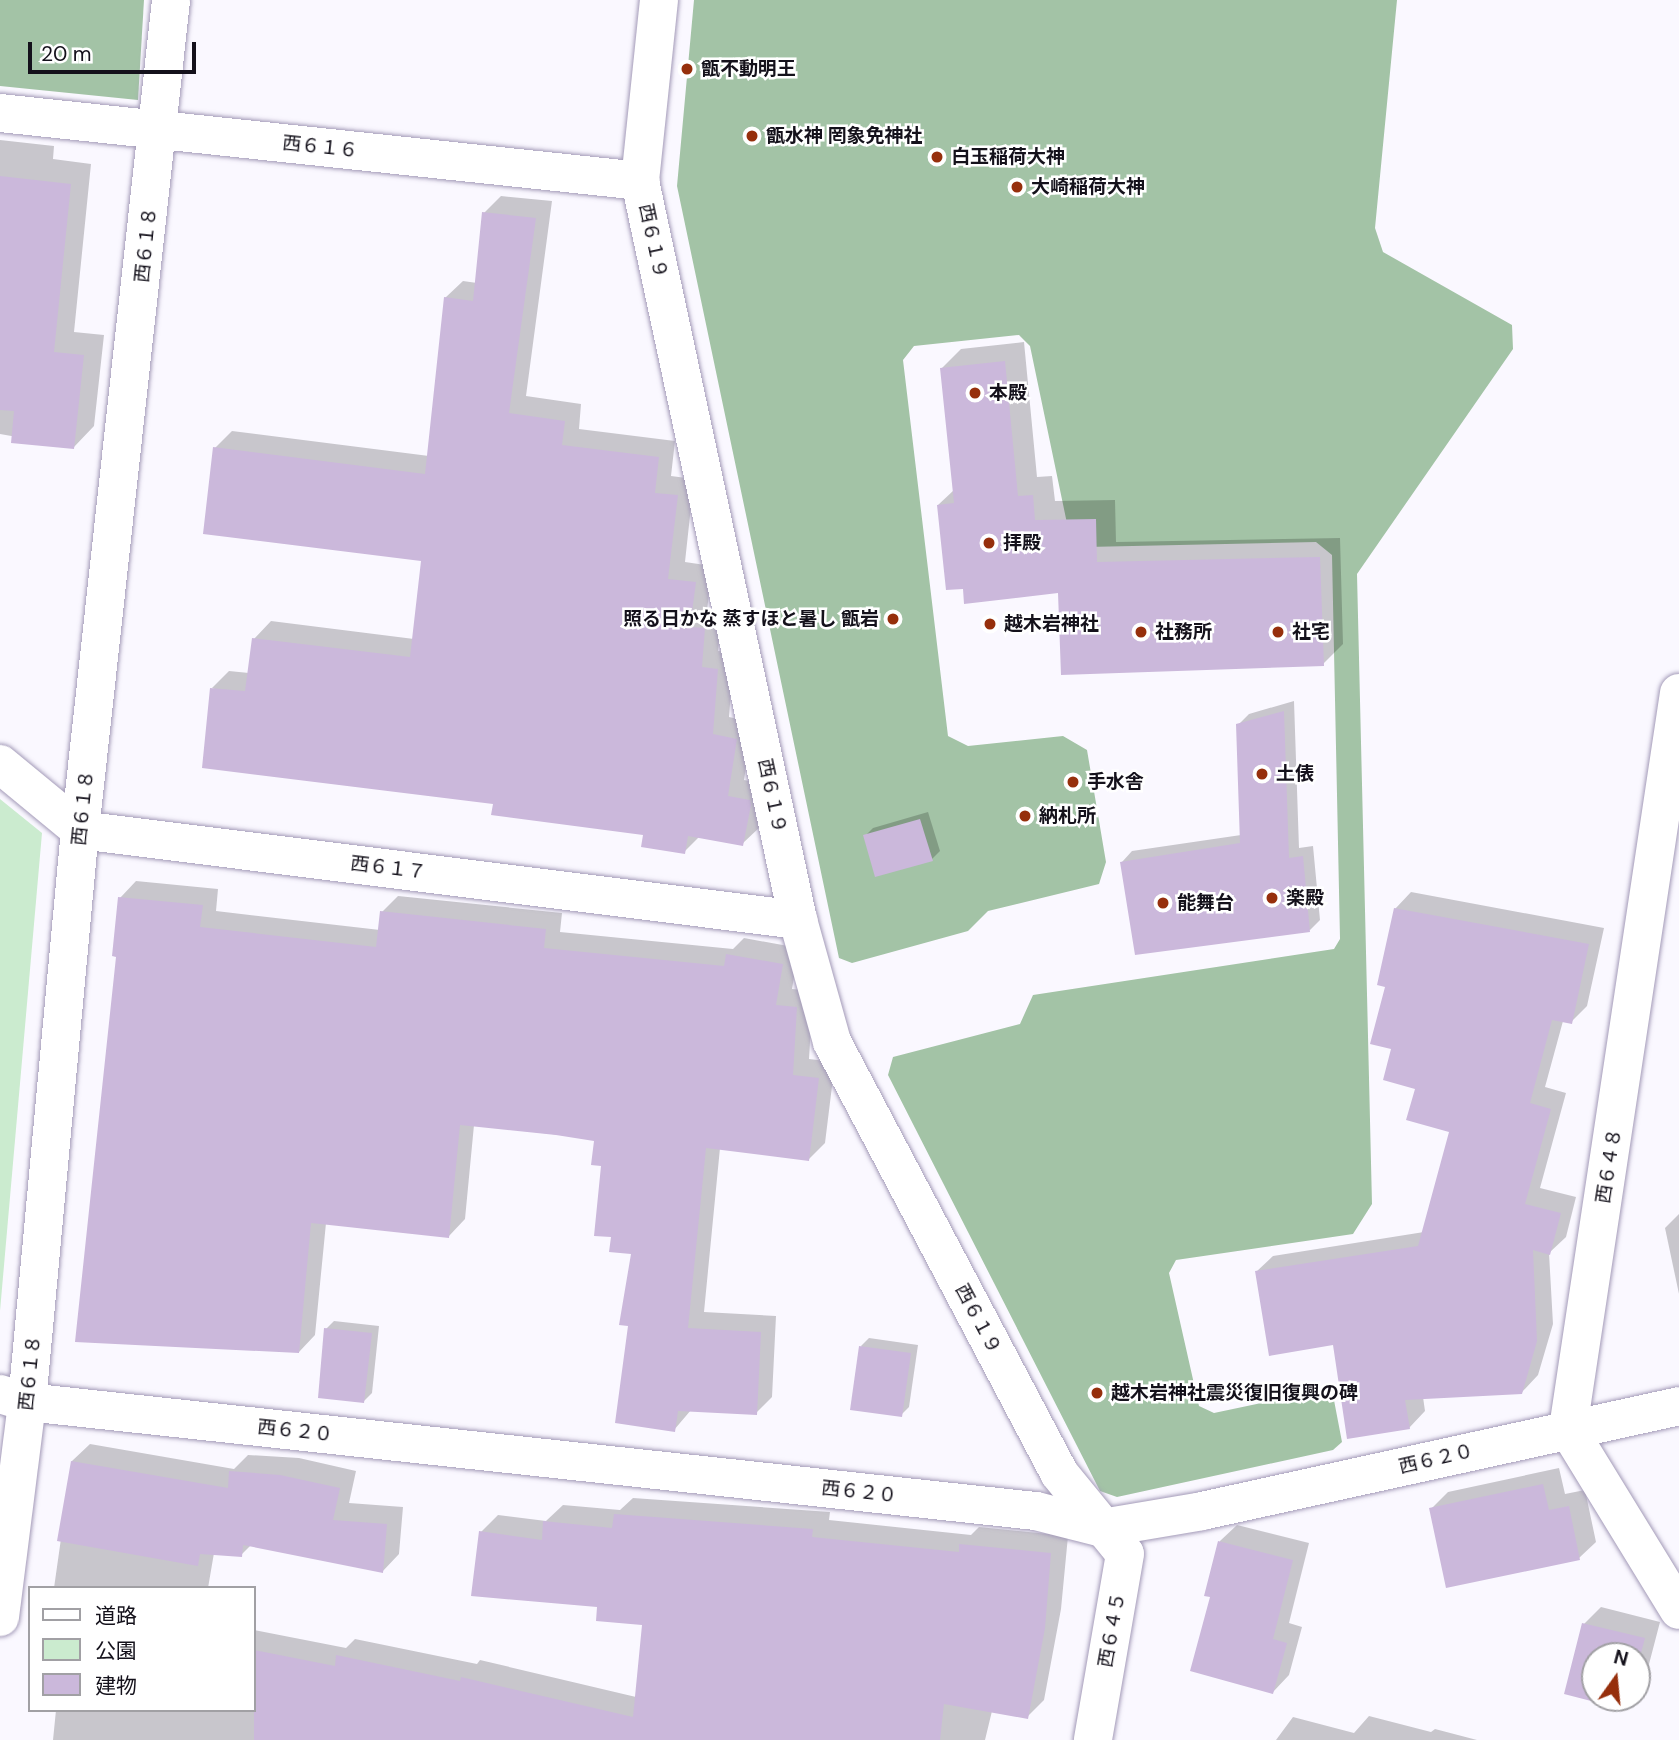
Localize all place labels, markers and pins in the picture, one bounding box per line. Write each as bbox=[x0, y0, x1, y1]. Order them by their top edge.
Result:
place label: 甑不動明王 bbox=[701, 58, 796, 80]
marker: 甑不動明王 bbox=[679, 61, 695, 77]
place label: 甑水神 罔象免神社 bbox=[766, 125, 922, 147]
marker: 甑水神 罔象免神社 bbox=[744, 128, 760, 144]
place label: 白玉稲荷大神 bbox=[951, 146, 1065, 168]
marker: 白玉稲荷大神 bbox=[929, 149, 945, 165]
place label: 大崎稲荷大神 bbox=[1031, 176, 1145, 198]
marker: 大崎稲荷大神 bbox=[1009, 179, 1025, 195]
place label: 本殿 bbox=[989, 382, 1027, 404]
marker: 本殿 bbox=[967, 385, 983, 401]
place label: 拝殿 bbox=[1003, 532, 1041, 554]
marker: 拝殿 bbox=[981, 535, 997, 551]
place label: 照る日かな 蒸すほと暑し 甑岩 bbox=[623, 608, 879, 630]
marker: 照る日かな 蒸すほと暑し 甑岩 bbox=[885, 611, 901, 627]
place label: 越木岩神社 bbox=[1004, 613, 1099, 635]
marker: 越木岩神社 bbox=[982, 616, 998, 632]
place label: 社務所 bbox=[1155, 621, 1212, 643]
place label: 社宅 bbox=[1292, 621, 1330, 643]
marker: 社務所 bbox=[1133, 624, 1149, 640]
marker: 社宅 bbox=[1270, 624, 1286, 640]
place label: 土俵 bbox=[1276, 763, 1314, 785]
marker: 土俵 bbox=[1254, 766, 1270, 782]
place label: 手水舎 bbox=[1087, 771, 1144, 793]
marker: 手水舎 bbox=[1065, 774, 1081, 790]
place label: 納札所 bbox=[1039, 805, 1096, 827]
marker: 納札所 bbox=[1017, 808, 1033, 824]
place label: 楽殿 bbox=[1286, 887, 1324, 909]
marker: 楽殿 bbox=[1264, 890, 1280, 906]
place label: 能舞台 bbox=[1177, 892, 1234, 914]
marker: 能舞台 bbox=[1155, 895, 1171, 911]
place label: 越木岩神社震災復旧復興の碑 bbox=[1111, 1382, 1358, 1404]
marker: 越木岩神社震災復旧復興の碑 bbox=[1089, 1385, 1105, 1401]

